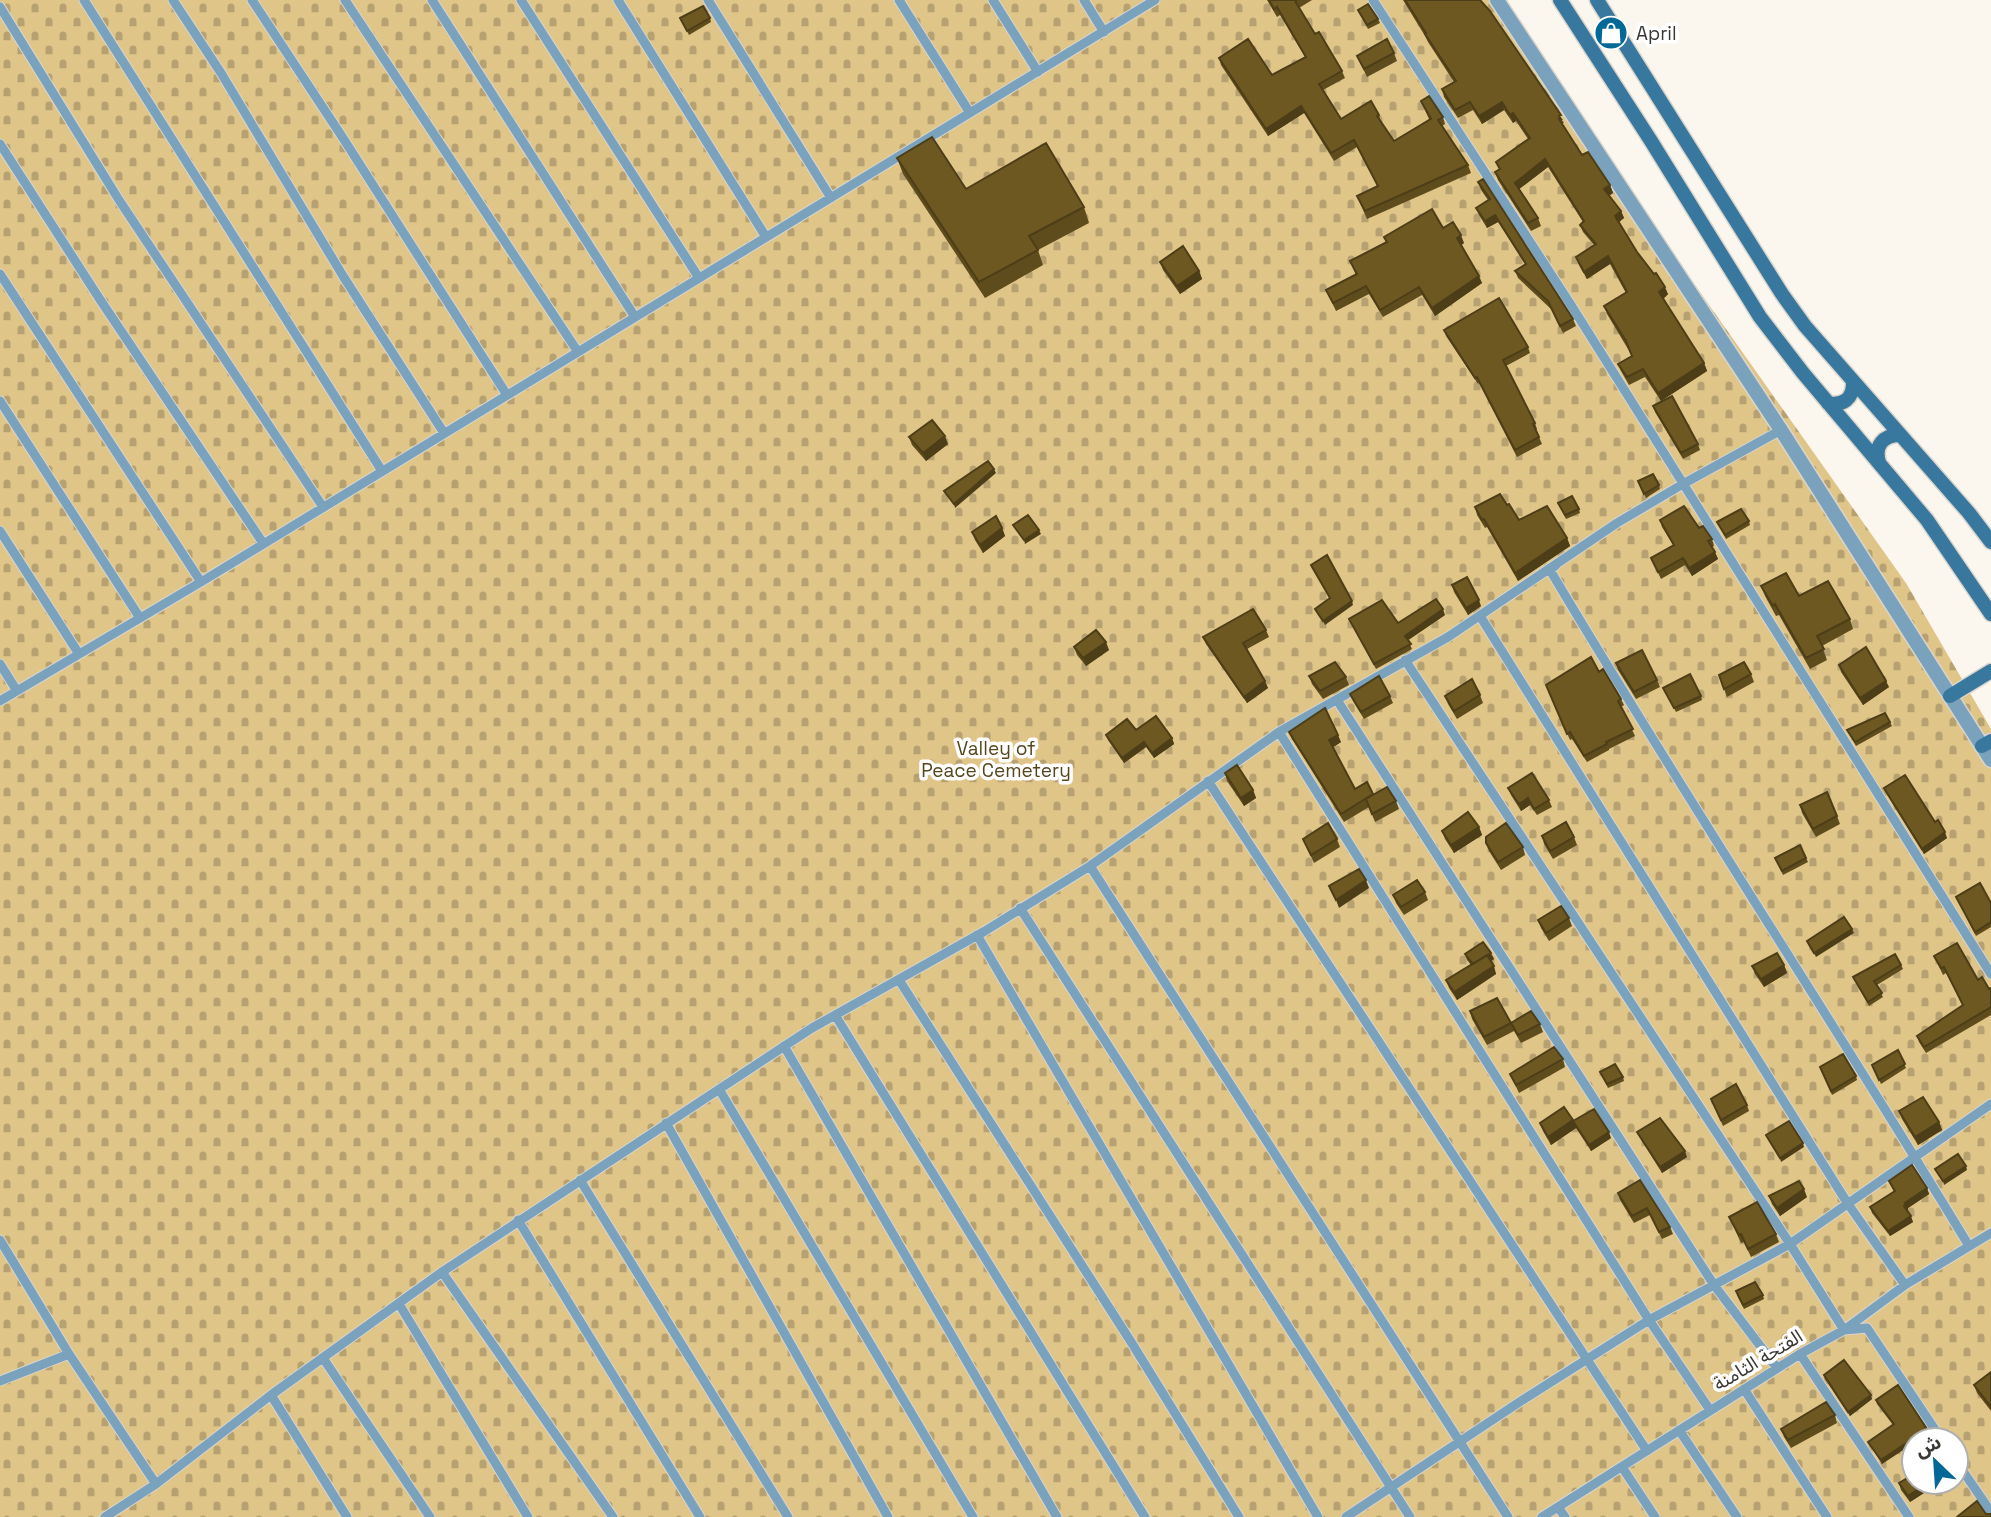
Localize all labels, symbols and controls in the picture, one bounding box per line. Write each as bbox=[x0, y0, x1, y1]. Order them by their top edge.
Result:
shop icon: April bbox=[1592, 14, 1630, 52]
place label: April bbox=[1636, 21, 1677, 46]
park label: Valley of Peace Cemetery bbox=[921, 736, 1071, 783]
street label: الفتحة الثامنة bbox=[1709, 1324, 1807, 1396]
north arrow bbox=[1900, 1426, 1970, 1496]
text: ش bbox=[1911, 1429, 1945, 1463]

